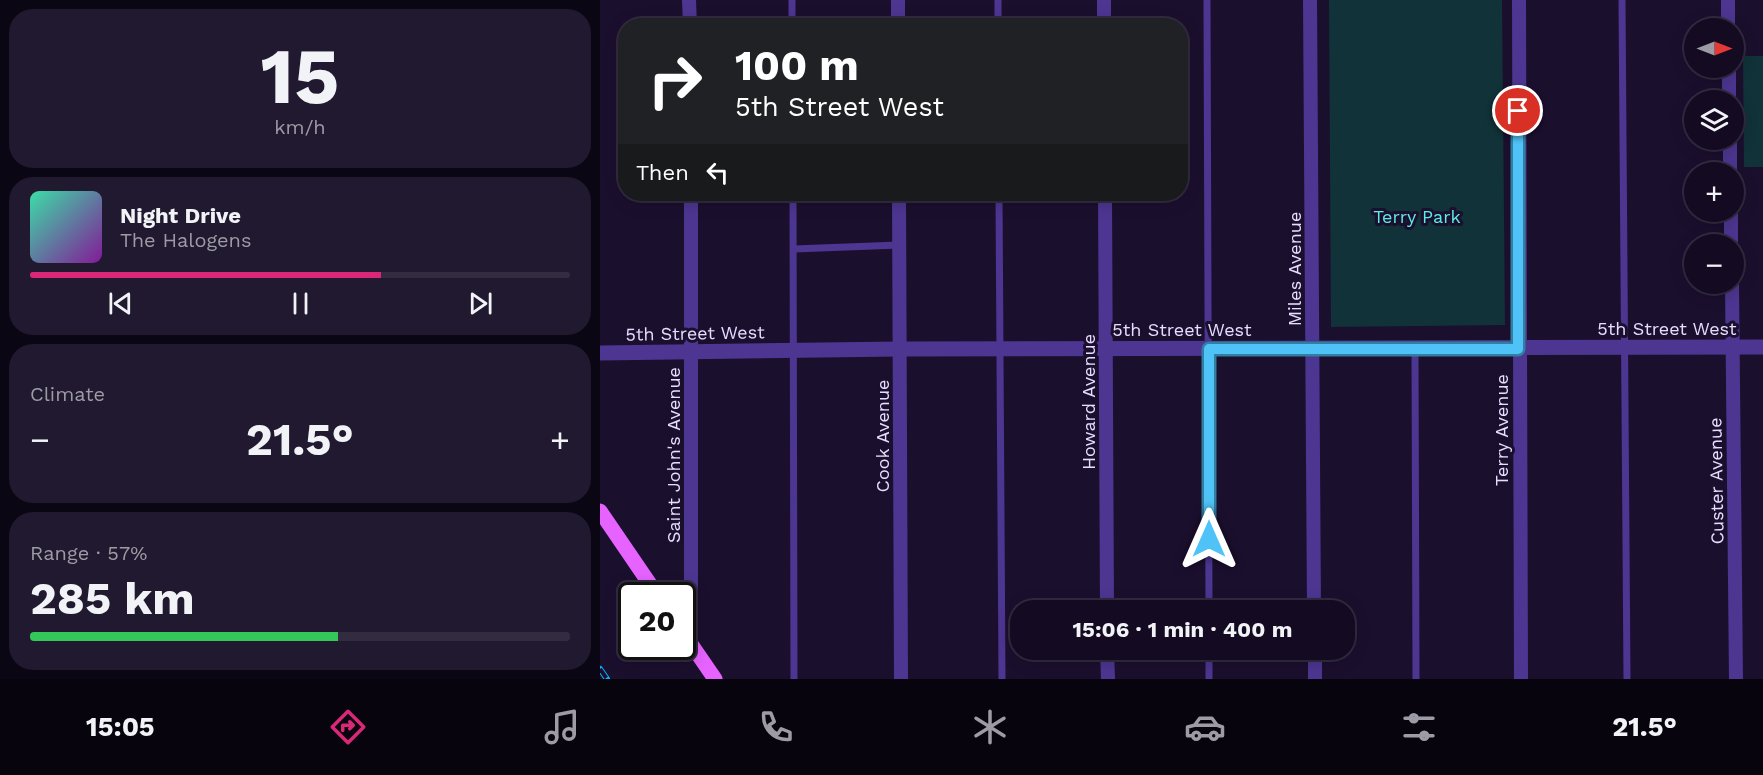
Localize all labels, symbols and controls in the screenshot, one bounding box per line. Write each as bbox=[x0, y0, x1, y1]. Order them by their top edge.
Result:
north arrow bbox=[1684, 18, 1744, 78]
map controls bbox=[1684, 18, 1744, 294]
text: 15 bbox=[260, 30, 340, 122]
text: 100 m bbox=[735, 41, 859, 90]
icon: right bbox=[636, 42, 714, 120]
pin bbox=[1492, 85, 1543, 136]
button: layers bbox=[1684, 90, 1744, 150]
text: 5th Street West bbox=[735, 91, 944, 123]
icon: arrive bbox=[1501, 94, 1534, 127]
text: km/h bbox=[274, 115, 326, 139]
icon: left bbox=[701, 156, 734, 189]
text: Then bbox=[636, 160, 689, 185]
button: + bbox=[1684, 162, 1744, 222]
text: Night Drive bbox=[120, 203, 241, 228]
park label: Terry Park bbox=[1373, 206, 1461, 227]
street label: Miles Avenue bbox=[1284, 212, 1305, 326]
text: The Halogens bbox=[120, 228, 252, 252]
button: − bbox=[1684, 234, 1744, 294]
icon: previous bbox=[104, 287, 137, 320]
icon: pause bbox=[284, 287, 317, 320]
icon: next bbox=[464, 287, 497, 320]
street label: 5th Street West bbox=[1597, 318, 1737, 339]
street label: 5th Street West bbox=[1112, 319, 1252, 340]
street label: 5th Street West bbox=[625, 321, 765, 345]
street label: Howard Avenue bbox=[1078, 334, 1099, 470]
street label: Saint John's Avenue bbox=[663, 367, 684, 543]
street label: Terry Avenue bbox=[1491, 374, 1512, 486]
street label: Cook Avenue bbox=[872, 380, 893, 492]
text: Climate bbox=[30, 382, 105, 406]
text: 21.5° bbox=[246, 413, 354, 466]
street label: Custer Avenue bbox=[1704, 417, 1728, 545]
text: − bbox=[30, 420, 50, 459]
text: + bbox=[550, 420, 570, 459]
position arrow bbox=[1177, 507, 1241, 571]
text: Range · 57% bbox=[30, 541, 147, 565]
text: 285 km bbox=[30, 572, 194, 625]
speed limit sign: 20 bbox=[618, 582, 696, 660]
text: 15:06 · 1 min · 400 m bbox=[1073, 617, 1292, 642]
icon: directions bbox=[327, 706, 369, 748]
icon: music bbox=[541, 706, 583, 748]
icon: phone bbox=[755, 706, 797, 748]
icon: climate bbox=[969, 706, 1011, 748]
icon: car bbox=[1184, 706, 1226, 748]
icon: filters bbox=[1398, 706, 1440, 748]
text: 15:05 bbox=[86, 711, 155, 743]
text: 21.5° bbox=[1612, 711, 1677, 743]

